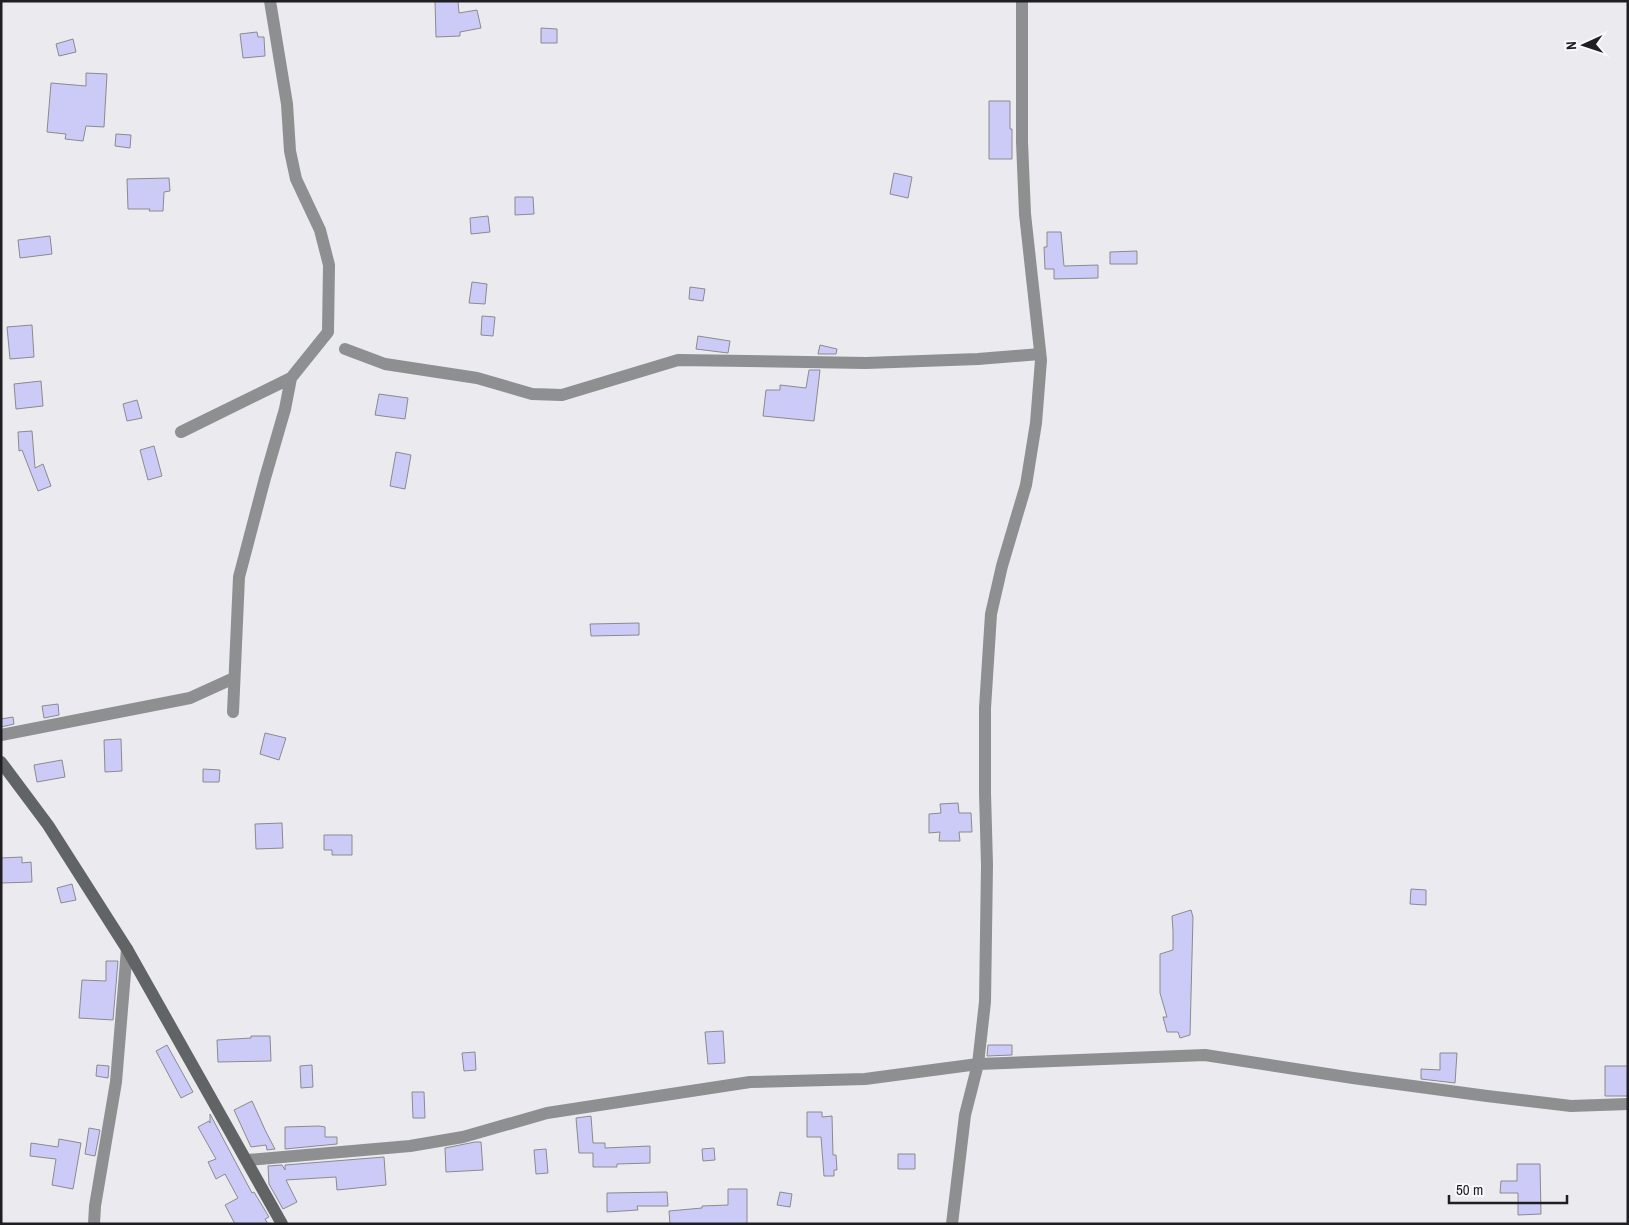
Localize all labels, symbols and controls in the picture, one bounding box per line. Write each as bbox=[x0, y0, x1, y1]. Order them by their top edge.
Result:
north arrow bbox=[1559, 20, 1609, 70]
text: N bbox=[1562, 41, 1580, 50]
scale bar bbox=[1449, 1172, 1566, 1204]
text: 50 m bbox=[1456, 1179, 1483, 1200]

